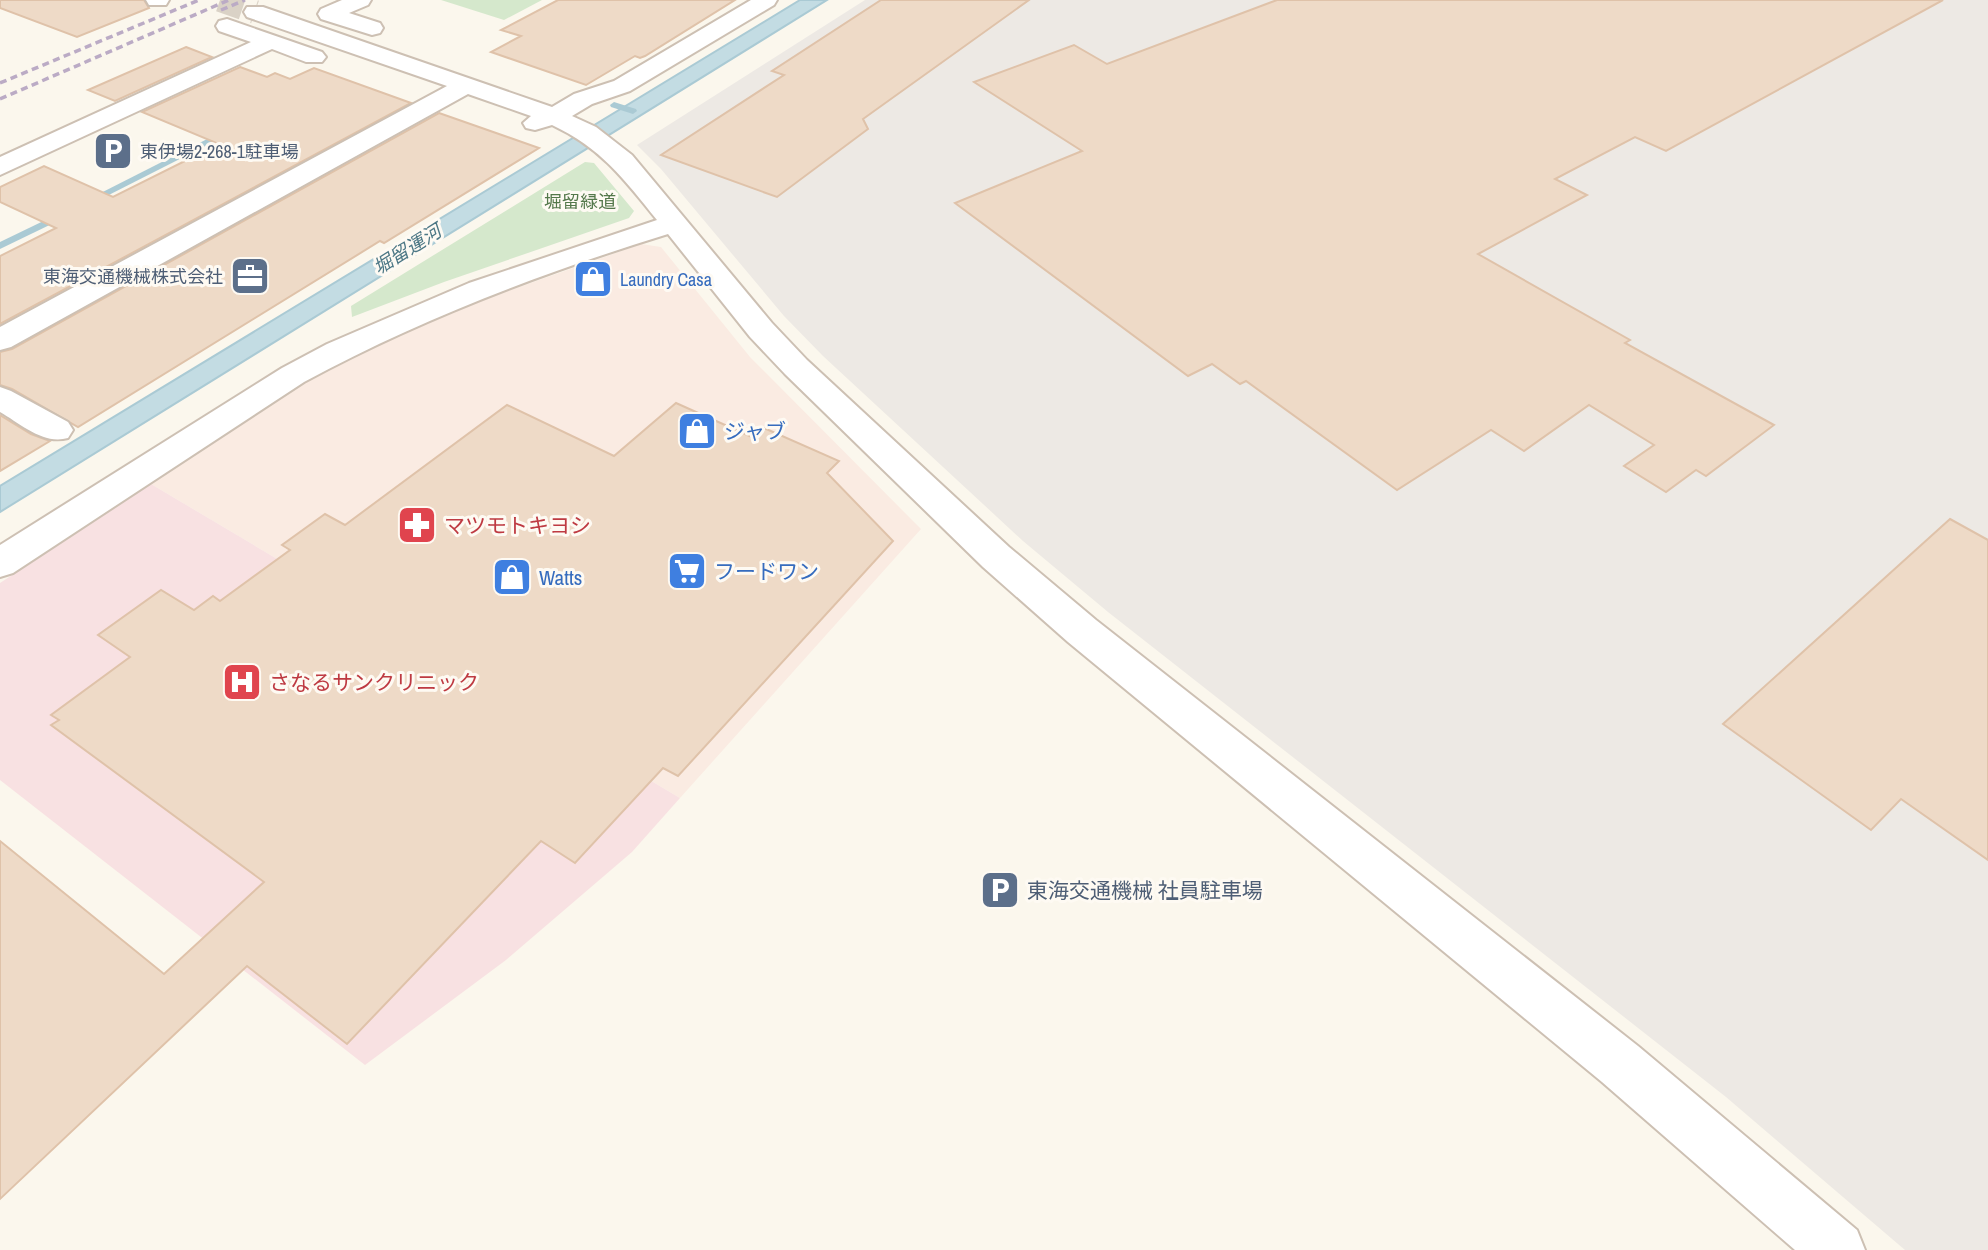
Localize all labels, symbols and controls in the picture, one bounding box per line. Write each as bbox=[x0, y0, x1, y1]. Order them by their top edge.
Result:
parking icon: 東伊場2-268-1駐車場 bbox=[92, 130, 134, 172]
place label: 東伊場2-268-1駐車場 bbox=[140, 139, 299, 164]
park label: 堀留緑道 bbox=[544, 189, 616, 214]
water label: 堀留運河 bbox=[368, 216, 450, 280]
office icon: 東海交通機械株式会社 bbox=[229, 255, 271, 297]
shop icon: Laundry Casa bbox=[572, 258, 614, 300]
place label: 東海交通機械株式会社 bbox=[43, 264, 223, 289]
place label: Laundry Casa bbox=[620, 267, 712, 292]
shop icon: ジャブ bbox=[676, 410, 718, 452]
place label: ジャブ bbox=[724, 417, 786, 446]
pharmacy icon: マツモトキヨシ bbox=[396, 504, 438, 546]
place label: マツモトキヨシ bbox=[444, 511, 591, 540]
supermarket icon: フードワン bbox=[666, 550, 708, 592]
shop icon: Watts bbox=[491, 556, 533, 598]
place label: フードワン bbox=[714, 557, 819, 586]
place label: Watts bbox=[539, 563, 582, 592]
hospital icon: さなるサンクリニック bbox=[221, 661, 263, 703]
place label: さなるサンクリニック bbox=[269, 668, 479, 697]
parking icon: 東海交通機械 社員駐車場 bbox=[979, 869, 1021, 911]
place label: 東海交通機械 社員駐車場 bbox=[1027, 876, 1263, 905]

